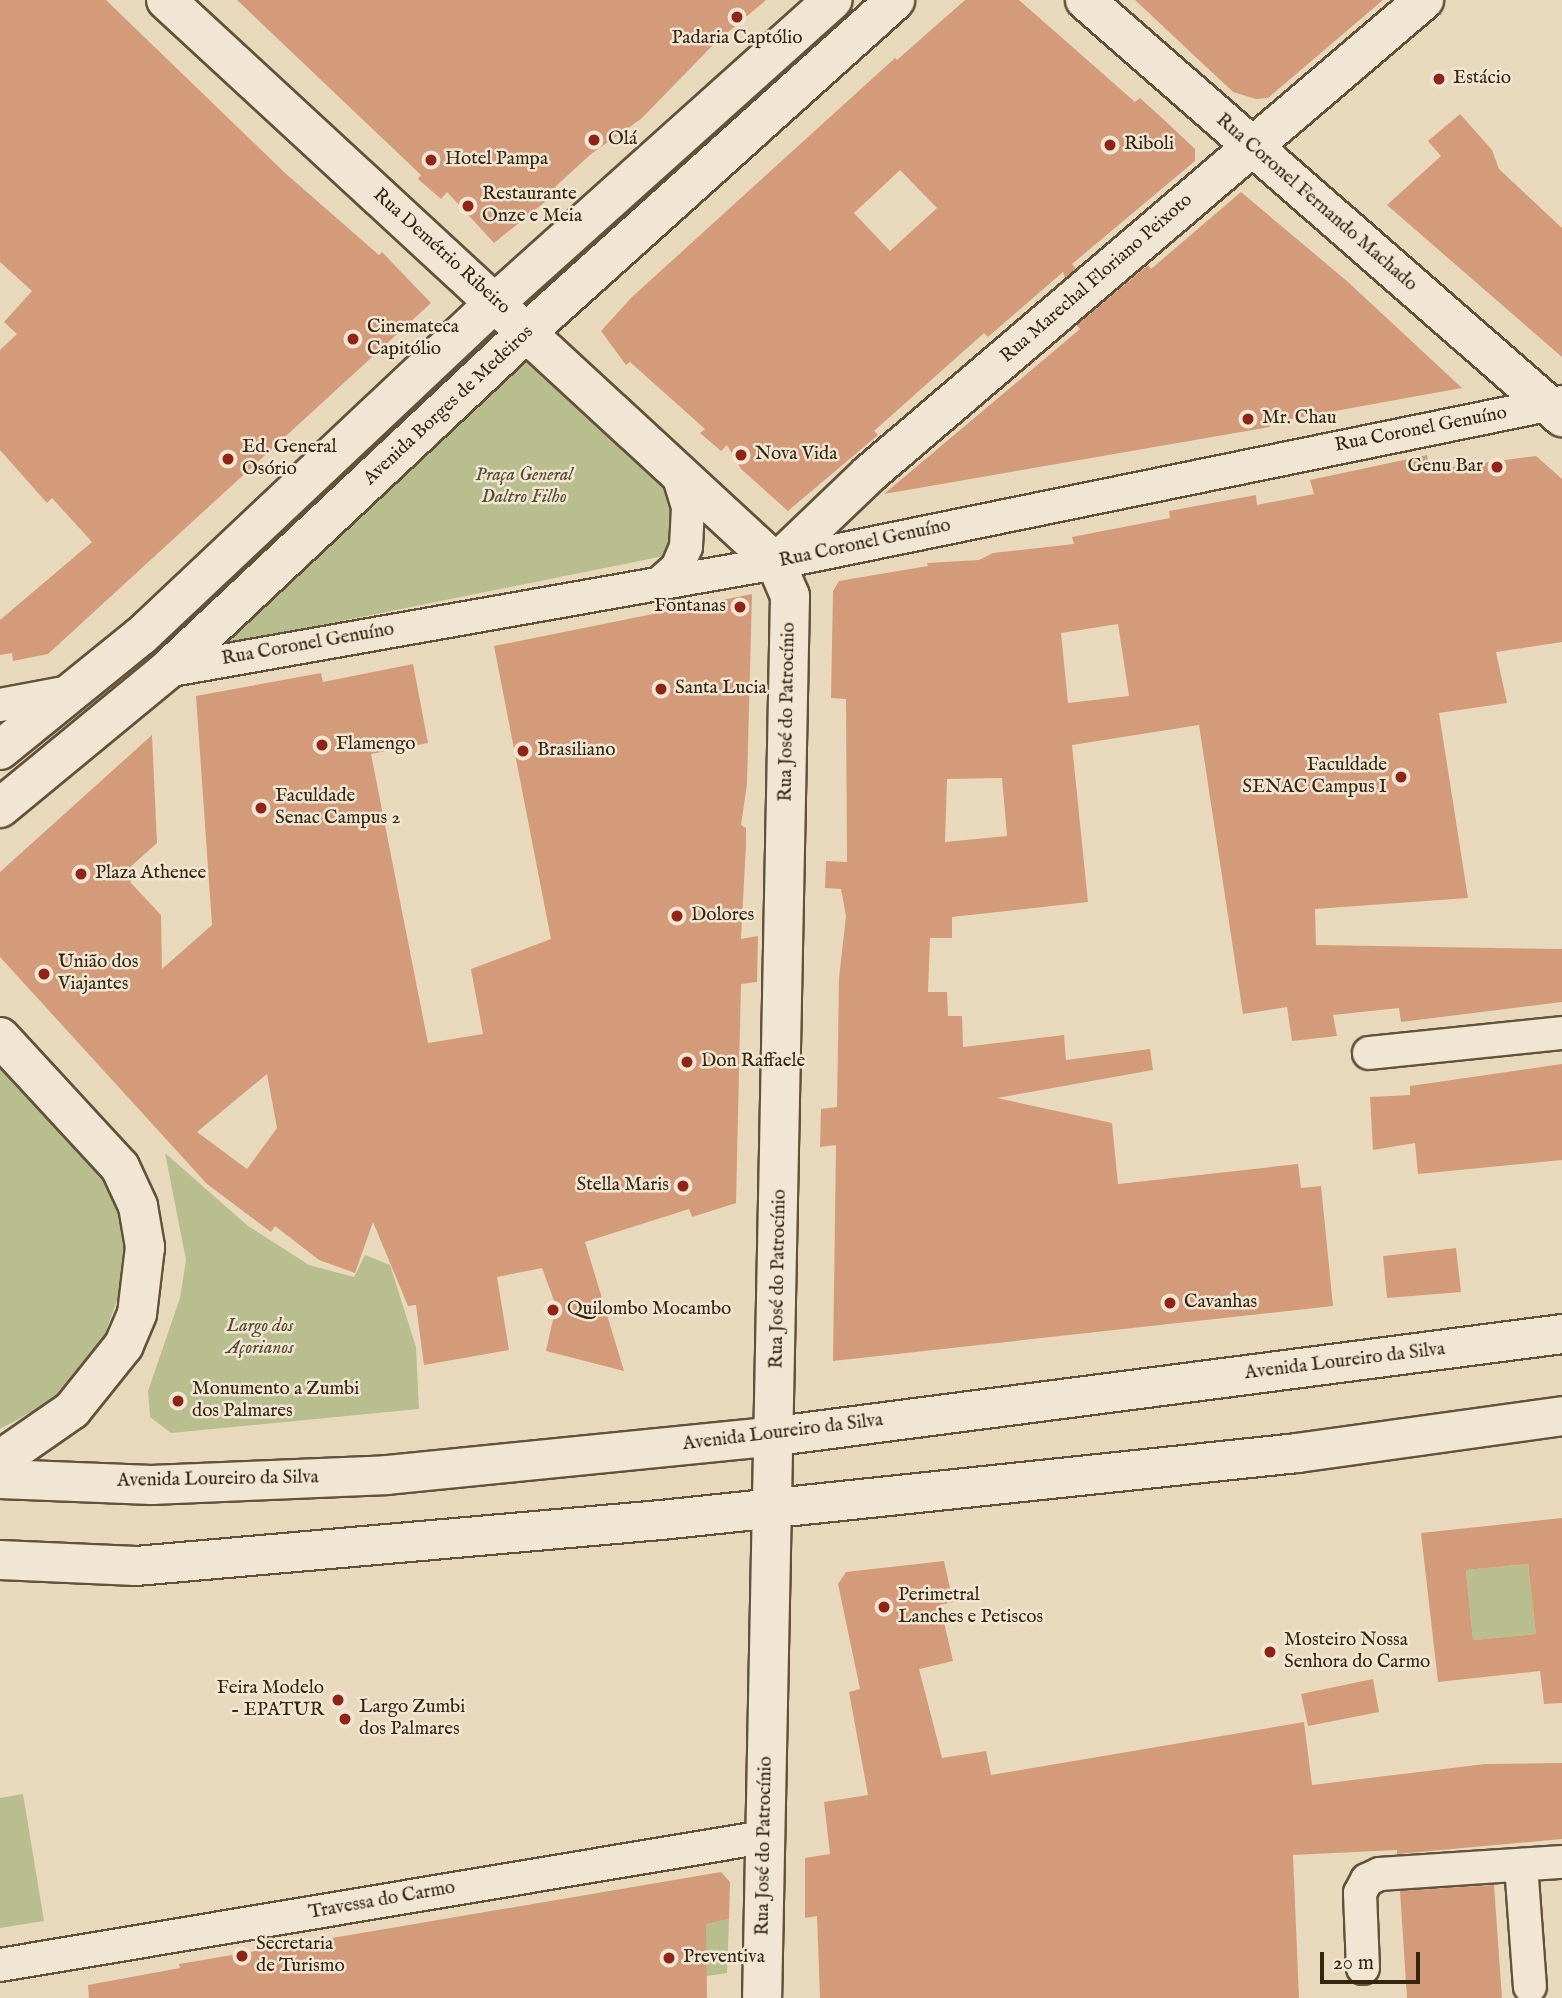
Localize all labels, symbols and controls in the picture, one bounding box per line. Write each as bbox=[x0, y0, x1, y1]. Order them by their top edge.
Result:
marker: Padaria Captólio bbox=[729, 9, 745, 25]
place label: Padaria Captólio bbox=[672, 28, 802, 50]
place label: Estácio bbox=[1453, 68, 1511, 90]
marker: Estácio bbox=[1431, 71, 1447, 87]
street label: Rua Coronel Fernando Machado bbox=[1211, 109, 1421, 297]
place label: Olá bbox=[608, 129, 637, 151]
marker: Olá bbox=[586, 132, 602, 148]
place label: Riboli bbox=[1124, 134, 1174, 156]
marker: Riboli bbox=[1102, 137, 1118, 153]
place label: Hotel Pampa bbox=[445, 149, 548, 171]
marker: Hotel Pampa bbox=[423, 152, 439, 168]
street label: Rua Demétrio Ribeiro bbox=[367, 184, 515, 320]
place label: Restaurante Onze e Meia bbox=[482, 184, 582, 228]
street label: Rua Marechal Floriano Peixoto bbox=[996, 189, 1198, 369]
marker: Restaurante Onze e Meia bbox=[460, 198, 476, 214]
place label: Cinemateca Capitólio bbox=[367, 317, 459, 361]
street label: Avenida Borges de Medeiros bbox=[359, 321, 539, 491]
marker: Cinemateca Capitólio bbox=[345, 331, 361, 347]
street label: Rua Coronel Genuíno bbox=[1333, 402, 1509, 458]
place label: Mr. Chau bbox=[1262, 408, 1337, 430]
marker: Mr. Chau bbox=[1240, 411, 1256, 427]
place label: Ed. General Osório bbox=[242, 437, 337, 481]
place label: Nova Vida bbox=[755, 444, 837, 466]
marker: Nova Vida bbox=[733, 447, 749, 463]
marker: Ed. General Osório bbox=[220, 451, 236, 467]
place label: Genu Bar bbox=[1407, 456, 1483, 478]
marker: Genu Bar bbox=[1489, 459, 1505, 475]
park label: Praça General Daltro Filho bbox=[475, 465, 573, 509]
street label: Rua Coronel Genuíno bbox=[777, 515, 953, 573]
place label: Fontanas bbox=[654, 596, 726, 618]
marker: Fontanas bbox=[732, 599, 748, 615]
street label: Rua Coronel Genuíno bbox=[220, 619, 396, 671]
street label: Rua José do Patrocínio bbox=[775, 622, 801, 802]
place label: Santa Lucia bbox=[675, 678, 767, 700]
marker: Santa Lucia bbox=[653, 681, 669, 697]
place label: Flamengo bbox=[336, 734, 415, 756]
marker: Flamengo bbox=[314, 737, 330, 753]
place label: Brasiliano bbox=[537, 740, 615, 762]
marker: Brasiliano bbox=[515, 743, 531, 759]
place label: Faculdade SENAC Campus I bbox=[1242, 755, 1387, 799]
marker: Faculdade SENAC Campus I bbox=[1393, 769, 1409, 785]
place label: Faculdade Senac Campus 2 bbox=[275, 786, 400, 830]
marker: Faculdade Senac Campus 2 bbox=[253, 800, 269, 816]
place label: Plaza Athenee bbox=[95, 863, 206, 885]
marker: Plaza Athenee bbox=[73, 866, 89, 882]
place label: Dolores bbox=[691, 905, 754, 927]
marker: Dolores bbox=[669, 908, 685, 924]
place label: União dos Viajantes bbox=[58, 952, 138, 996]
marker: União dos Viajantes bbox=[36, 966, 52, 982]
place label: Don Raffaele bbox=[701, 1051, 805, 1073]
marker: Don Raffaele bbox=[679, 1054, 695, 1070]
place label: Stella Maris bbox=[576, 1175, 669, 1197]
marker: Stella Maris bbox=[675, 1178, 691, 1194]
street label: Rua José do Patrocínio bbox=[766, 1189, 792, 1369]
place label: Cavanhas bbox=[1184, 1292, 1257, 1314]
marker: Cavanhas bbox=[1162, 1295, 1178, 1311]
place label: Quilombo Mocambo bbox=[567, 1299, 731, 1321]
marker: Quilombo Mocambo bbox=[545, 1302, 561, 1318]
park label: Largo dos Açorianos bbox=[226, 1316, 294, 1360]
street label: Avenida Loureiro da Silva bbox=[1243, 1338, 1447, 1386]
place label: Monumento a Zumbi dos Palmares bbox=[192, 1379, 359, 1423]
marker: Monumento a Zumbi dos Palmares bbox=[170, 1393, 186, 1409]
street label: Avenida Loureiro da Silva bbox=[681, 1409, 885, 1457]
street label: Avenida Loureiro da Silva bbox=[117, 1467, 319, 1493]
place label: Perimetral Lanches e Petiscos bbox=[898, 1585, 1043, 1629]
marker: Perimetral Lanches e Petiscos bbox=[876, 1599, 892, 1615]
place label: Mosteiro Nossa Senhora do Carmo bbox=[1284, 1630, 1430, 1674]
marker: Mosteiro Nossa Senhora do Carmo bbox=[1262, 1644, 1278, 1660]
place label: Feira Modelo - EPATUR bbox=[217, 1678, 324, 1722]
marker: Feira Modelo - EPATUR bbox=[330, 1692, 346, 1708]
place label: Largo Zumbi dos Palmares bbox=[359, 1697, 465, 1741]
marker: Largo Zumbi dos Palmares bbox=[337, 1711, 353, 1727]
street label: Rua José do Patrocínio bbox=[752, 1756, 778, 1936]
street label: Travessa do Carmo bbox=[307, 1877, 457, 1925]
place label: Secretaria de Turismo bbox=[256, 1934, 345, 1978]
scale bar bbox=[1324, 1938, 1424, 1982]
place label: Preventiva bbox=[683, 1947, 765, 1969]
marker: Secretaria de Turismo bbox=[234, 1948, 250, 1964]
marker: Preventiva bbox=[661, 1950, 677, 1966]
text: 20 m bbox=[1333, 1950, 1374, 1977]

